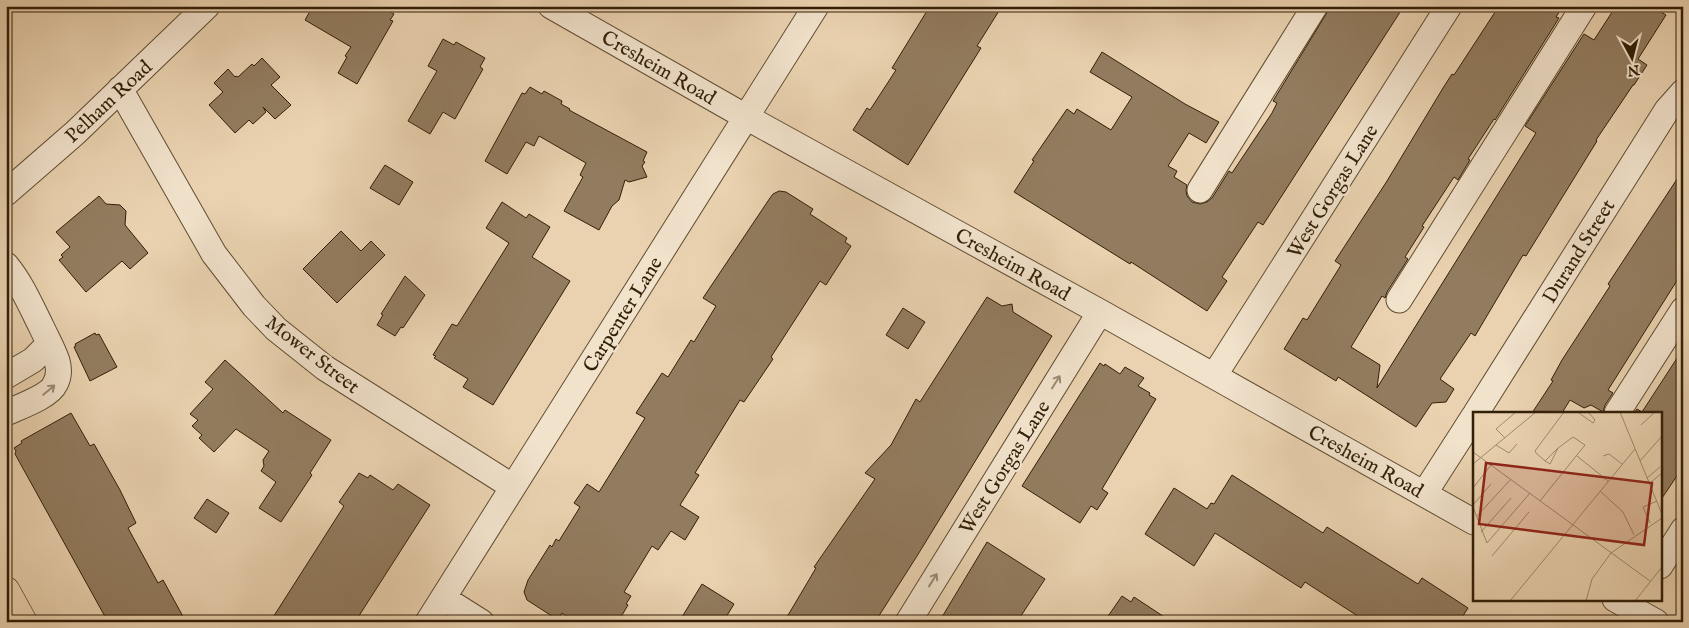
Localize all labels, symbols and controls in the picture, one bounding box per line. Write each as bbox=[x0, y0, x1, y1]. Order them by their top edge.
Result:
street label: Cresheim Road bbox=[597, 25, 720, 111]
north arrow bbox=[1606, 32, 1656, 82]
street label: Pelham Road bbox=[60, 55, 158, 149]
text: N bbox=[1626, 60, 1642, 80]
street label: West Gorgas Lane bbox=[1282, 120, 1384, 263]
street label: Durand Street bbox=[1537, 195, 1621, 308]
street label: Cresheim Road bbox=[950, 223, 1075, 307]
street label: Carpenter Lane bbox=[578, 252, 669, 377]
street label: Mower Street bbox=[260, 311, 364, 400]
one-way arrow bbox=[1051, 376, 1061, 390]
one-way arrow bbox=[42, 384, 55, 395]
street label: West Gorgas Lane bbox=[954, 396, 1056, 539]
inset map bbox=[1473, 412, 1662, 600]
street label: Cresheim Road bbox=[1303, 420, 1428, 504]
one-way arrow bbox=[929, 574, 939, 588]

